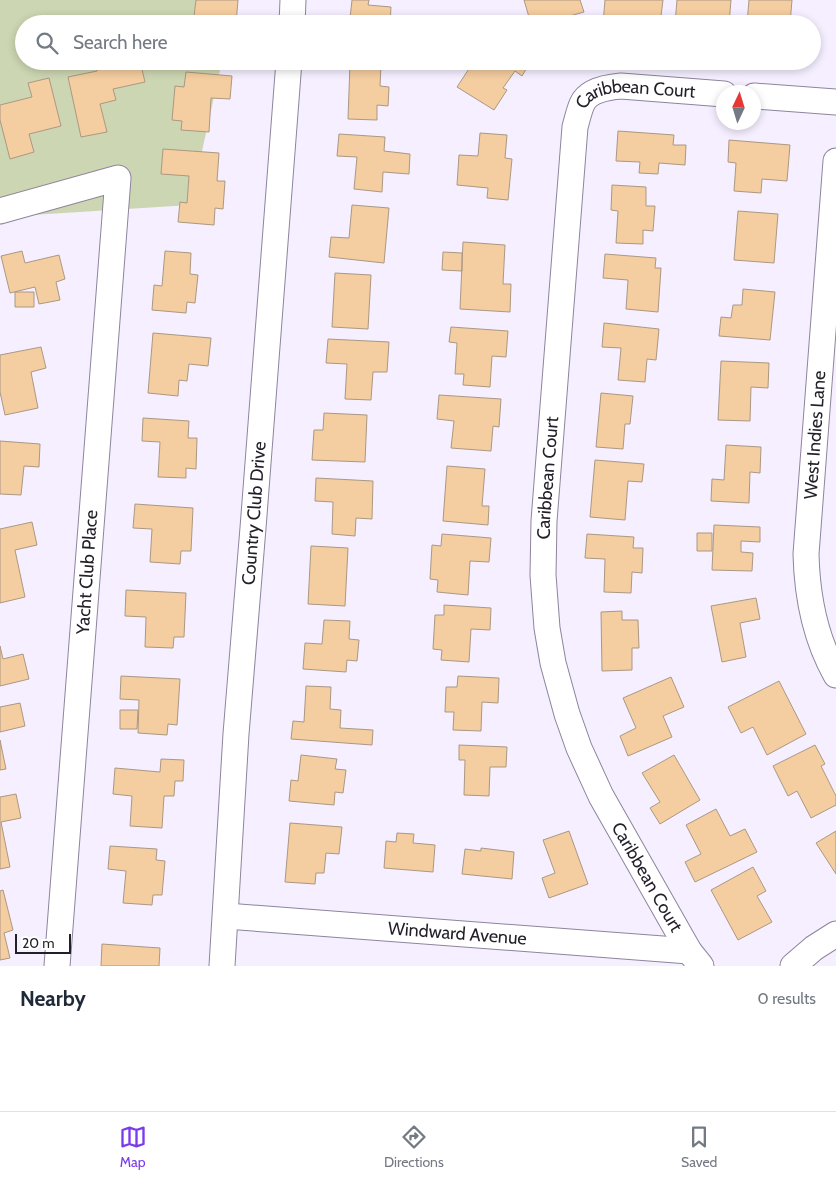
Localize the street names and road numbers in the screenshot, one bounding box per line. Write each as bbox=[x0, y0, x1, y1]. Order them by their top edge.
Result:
street label: Caribbean Court bbox=[570, 75, 696, 112]
street label: West Indies Lane bbox=[800, 370, 830, 500]
street label: Caribbean Court bbox=[533, 416, 563, 540]
street label: Country Club Drive bbox=[237, 440, 271, 586]
street label: Yacht Club Place bbox=[72, 509, 102, 636]
street label: Caribbean Court bbox=[607, 818, 687, 936]
street label: Windward Avenue bbox=[387, 917, 528, 950]

